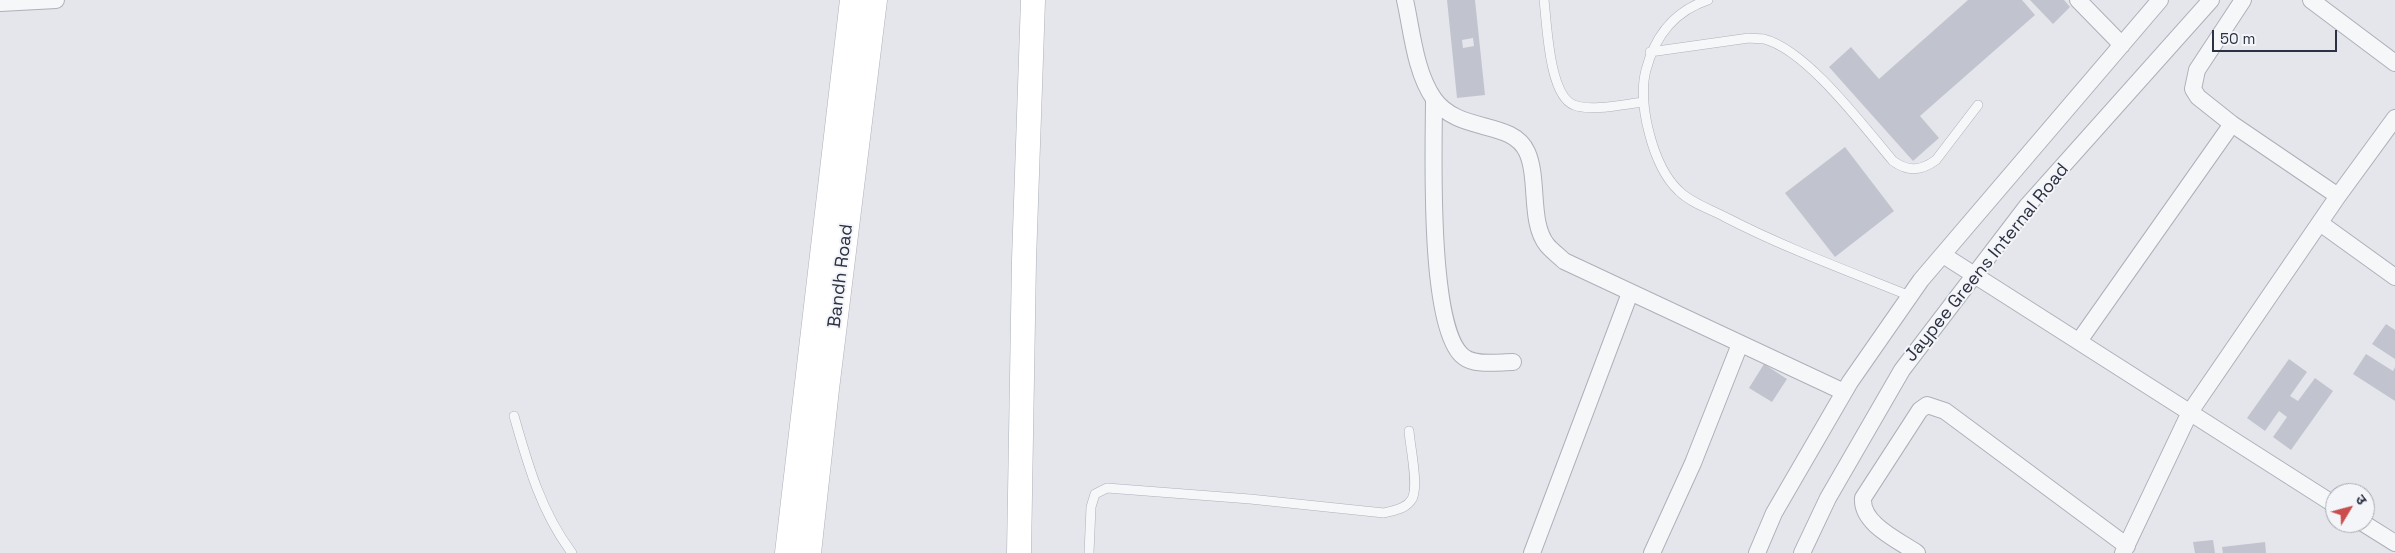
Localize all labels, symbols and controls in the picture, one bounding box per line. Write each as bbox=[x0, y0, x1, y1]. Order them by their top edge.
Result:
scale bar bbox=[2215, 20, 2340, 52]
text: 50 m bbox=[2220, 29, 2255, 48]
street label: Jaypee Greens Internal Road bbox=[1900, 159, 2074, 367]
street label: Bandh Road bbox=[824, 223, 858, 329]
north arrow bbox=[2325, 483, 2375, 533]
text: उ bbox=[2352, 491, 2371, 508]

